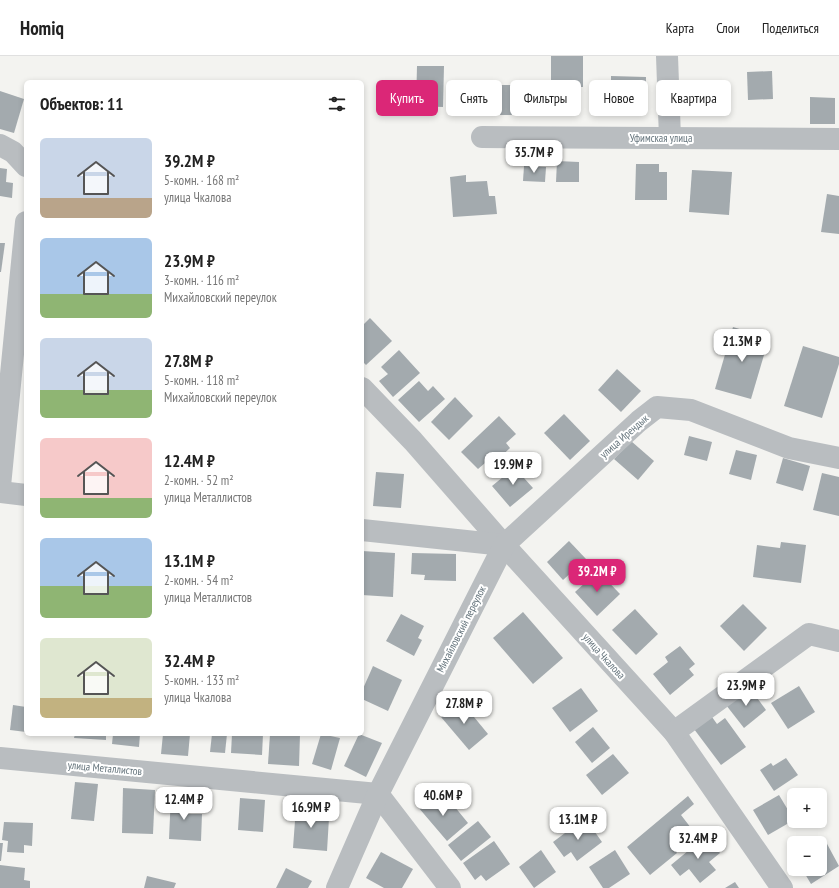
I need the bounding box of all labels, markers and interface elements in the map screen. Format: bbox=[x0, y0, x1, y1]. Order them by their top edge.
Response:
text: Homiq bbox=[20, 16, 64, 40]
text: Карта bbox=[666, 19, 694, 37]
text: Слои bbox=[716, 19, 740, 37]
text: Поделиться bbox=[762, 19, 819, 37]
chip: Купить bbox=[376, 80, 438, 116]
chip: Снять bbox=[446, 80, 502, 116]
chip: Фильтры bbox=[510, 80, 581, 116]
chip: Новое bbox=[589, 80, 648, 116]
chip: Квартира bbox=[656, 80, 731, 116]
text: Объектов: 11 bbox=[40, 93, 123, 115]
icon: filters bbox=[326, 93, 348, 115]
street label: Уфимская улица bbox=[630, 131, 692, 145]
pin: 35.7M ₽ bbox=[497, 140, 571, 174]
text: 35.7M ₽ bbox=[515, 144, 553, 161]
text: 39.2M ₽ bbox=[164, 150, 215, 172]
icon: home bbox=[72, 154, 120, 202]
text: 5-комн. · 168 m² bbox=[164, 172, 239, 189]
text: улица Чкалова bbox=[164, 189, 231, 206]
text: 23.9M ₽ bbox=[164, 250, 215, 272]
icon: home bbox=[72, 254, 120, 302]
text: 3-комн. · 116 m² bbox=[164, 272, 239, 289]
text: Михайловский переулок bbox=[164, 289, 277, 306]
pin: 21.3M ₽ bbox=[705, 329, 779, 363]
text: 21.3M ₽ bbox=[723, 333, 761, 350]
text: 27.8M ₽ bbox=[164, 350, 213, 372]
icon: home bbox=[72, 354, 120, 402]
text: 5-комн. · 118 m² bbox=[164, 372, 239, 389]
text: Михайловский переулок bbox=[164, 389, 277, 406]
street label: улица Ирендык bbox=[597, 411, 652, 461]
text: 12.4M ₽ bbox=[164, 450, 215, 472]
pin: 19.9M ₽ bbox=[476, 452, 550, 486]
icon: home bbox=[72, 454, 120, 502]
text: 19.9M ₽ bbox=[494, 456, 532, 473]
text: 2-комн. · 52 m² bbox=[164, 472, 234, 489]
text: улица Металлистов bbox=[164, 489, 252, 506]
text: 13.1M ₽ bbox=[164, 550, 215, 572]
icon: home bbox=[72, 554, 120, 602]
pin: 39.2M ₽ bbox=[560, 559, 634, 593]
text: 39.2M ₽ bbox=[578, 563, 616, 580]
text: 2-комн. · 54 m² bbox=[164, 572, 234, 589]
street label: Михайловский переулок bbox=[433, 583, 489, 675]
text: улица Металлистов bbox=[164, 589, 252, 606]
street label: улица Чкалова bbox=[580, 630, 628, 682]
text: 32.4M ₽ bbox=[164, 650, 215, 672]
icon: home bbox=[72, 654, 120, 702]
text: 5-комн. · 133 m² bbox=[164, 672, 239, 689]
pin: 23.9M ₽ bbox=[709, 673, 783, 707]
text: 23.9M ₽ bbox=[727, 677, 765, 694]
text: улица Чкалова bbox=[164, 689, 231, 706]
pin: 27.8M ₽ bbox=[427, 691, 501, 725]
text: 27.8M ₽ bbox=[445, 695, 483, 712]
street label: улица Металлистов bbox=[67, 758, 143, 778]
pin: 40.6M ₽ bbox=[406, 783, 480, 817]
pin: 12.4M ₽ bbox=[147, 787, 221, 821]
text: 40.6M ₽ bbox=[424, 787, 462, 804]
map controls bbox=[787, 788, 827, 876]
button: + bbox=[787, 788, 827, 828]
text: 12.4M ₽ bbox=[165, 791, 203, 808]
pin: 16.9M ₽ bbox=[274, 795, 348, 829]
text: 16.9M ₽ bbox=[292, 799, 330, 816]
pin: 13.1M ₽ bbox=[541, 807, 615, 841]
text: 13.1M ₽ bbox=[559, 811, 597, 828]
pin: 32.4M ₽ bbox=[661, 826, 735, 860]
text: 32.4M ₽ bbox=[679, 830, 717, 847]
button: − bbox=[787, 836, 827, 876]

